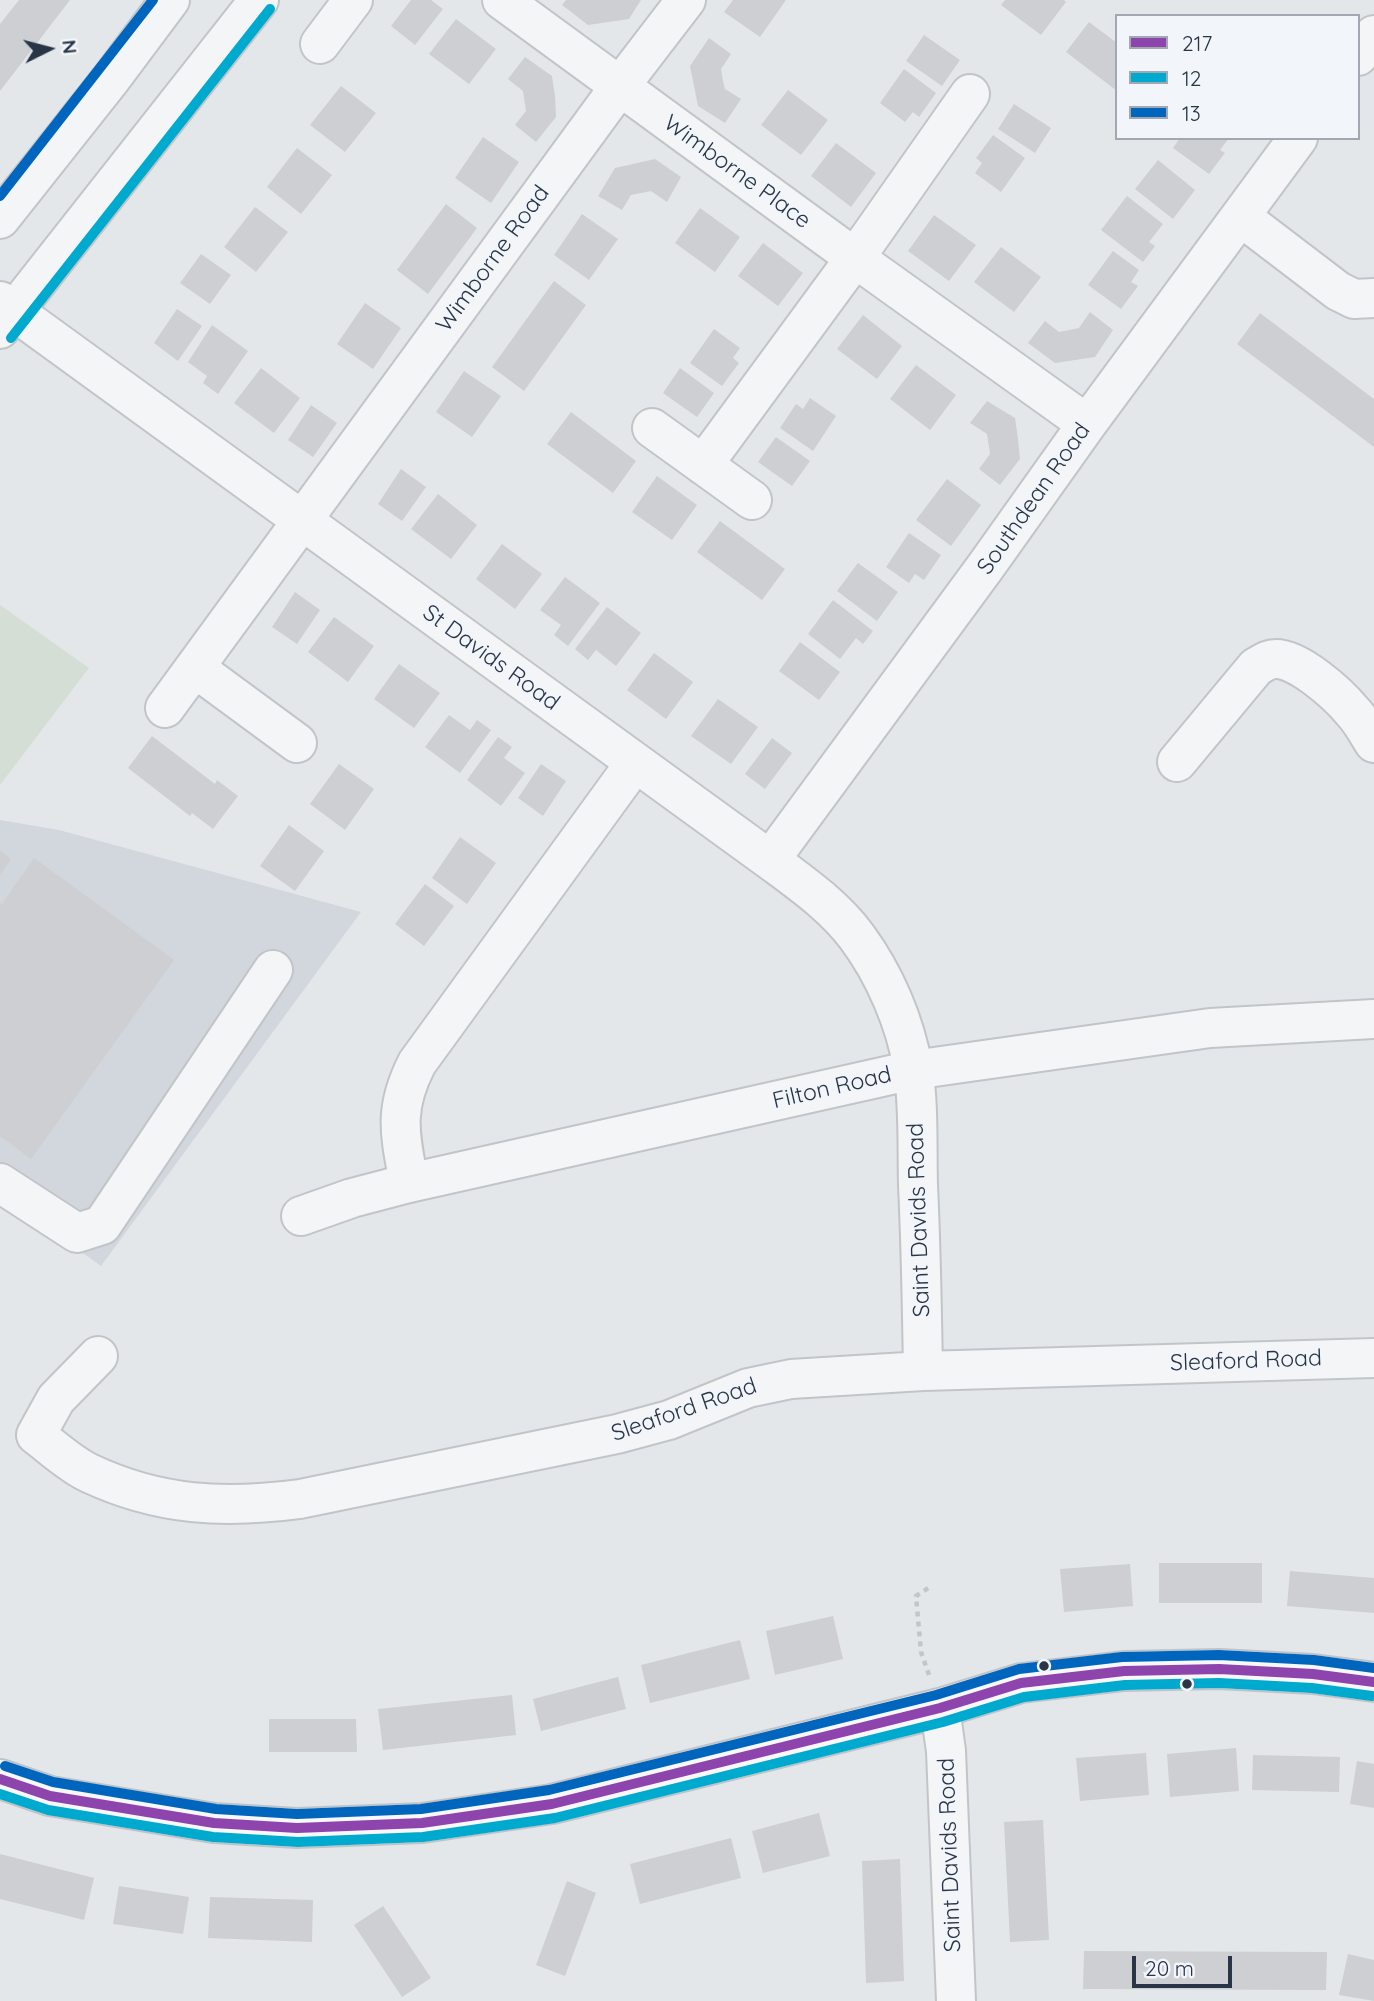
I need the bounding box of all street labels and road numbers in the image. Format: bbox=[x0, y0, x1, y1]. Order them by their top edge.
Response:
street label: Wimborne Place bbox=[658, 109, 816, 235]
street label: Wimborne Road bbox=[431, 180, 555, 338]
street label: Southdean Road bbox=[972, 418, 1096, 580]
street label: St Davids Road bbox=[417, 599, 565, 717]
street label: Filton Road bbox=[770, 1061, 894, 1115]
street label: Saint Davids Road bbox=[902, 1122, 936, 1318]
street label: Sleaford Road bbox=[1170, 1345, 1322, 1377]
street label: Sleaford Road bbox=[608, 1372, 760, 1448]
street label: Saint Davids Road bbox=[933, 1757, 967, 1953]

